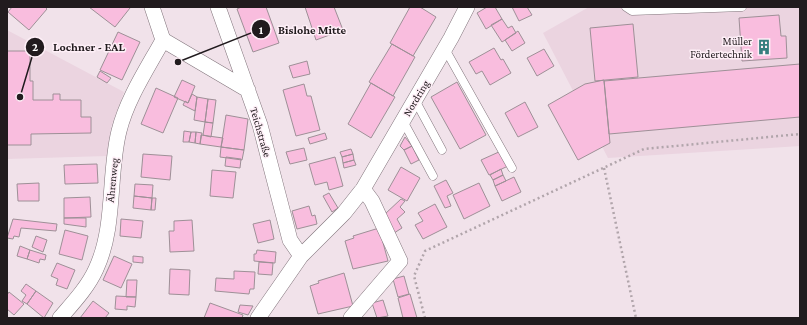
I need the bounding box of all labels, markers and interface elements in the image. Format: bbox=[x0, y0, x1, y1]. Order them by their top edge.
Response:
callout: Bislohe Mitte bbox=[251, 17, 354, 41]
text: 1 bbox=[259, 23, 264, 37]
text: Bislohe Mitte bbox=[278, 23, 346, 37]
callout: Lochner - EAL bbox=[25, 35, 133, 59]
place label: Müller Fördertechnik bbox=[690, 35, 753, 60]
building icon: Müller Fördertechnik bbox=[755, 38, 773, 56]
text: 2 bbox=[32, 40, 38, 54]
text: Lochner - EAL bbox=[53, 40, 125, 54]
street label: Nordring bbox=[401, 77, 433, 119]
street label: Teichstraße bbox=[248, 106, 274, 159]
street label: Ährenweg bbox=[104, 156, 121, 203]

